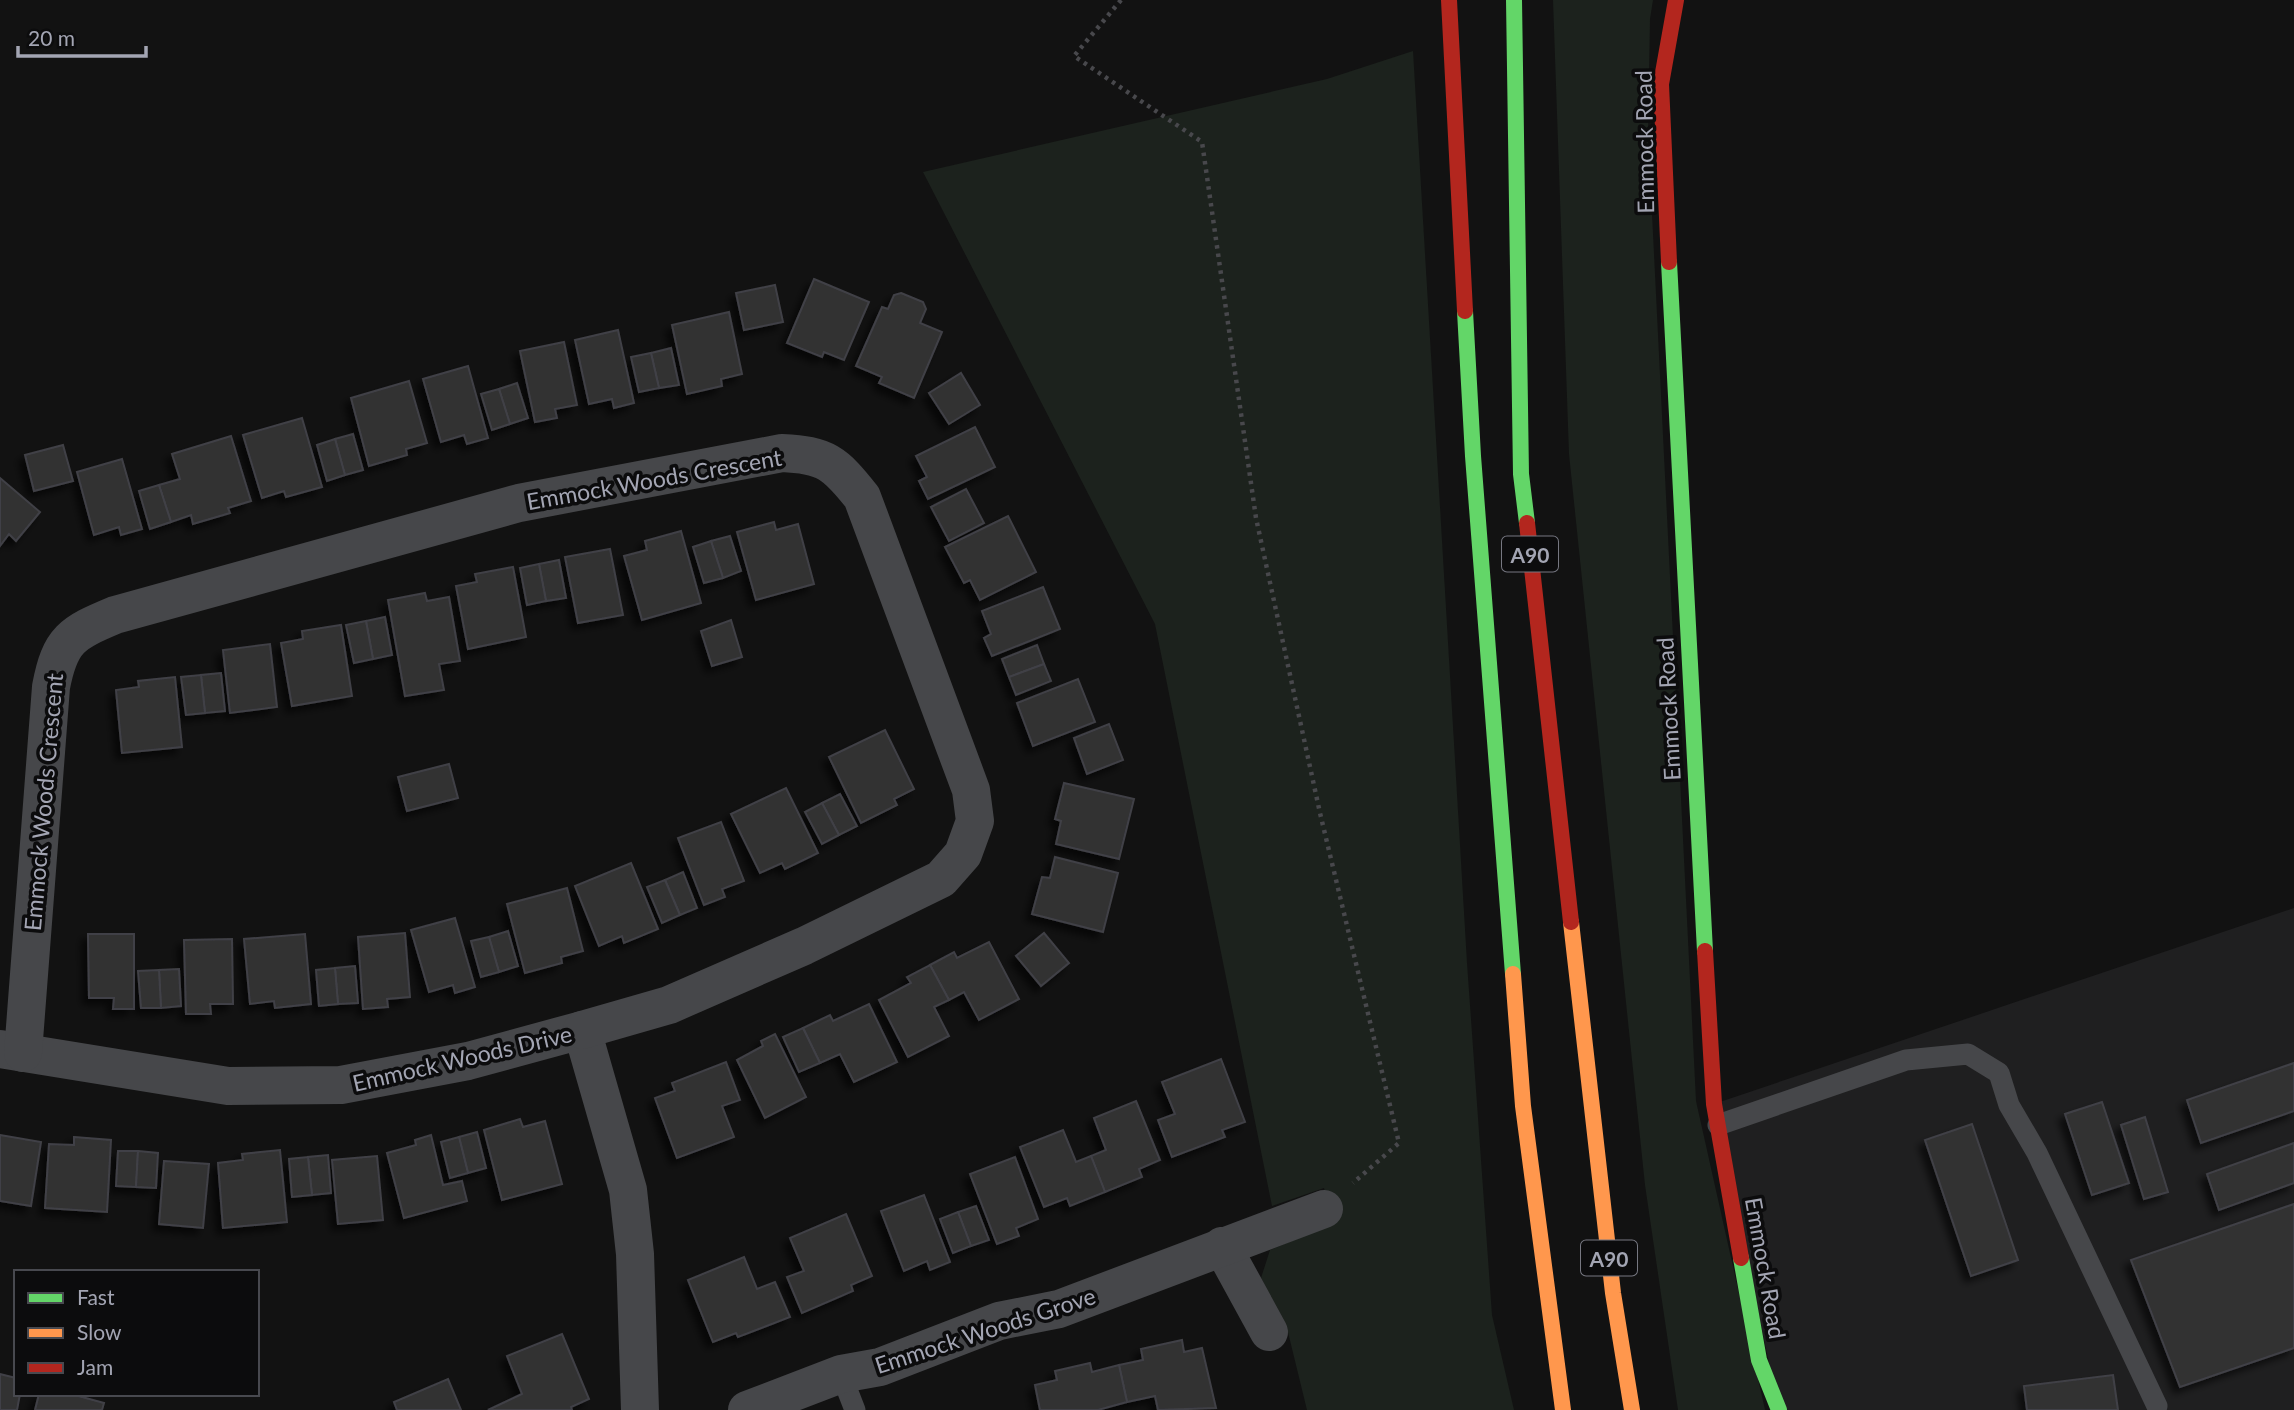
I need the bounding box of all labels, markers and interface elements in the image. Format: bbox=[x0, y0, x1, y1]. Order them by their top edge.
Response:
scale bar bbox=[18, 14, 145, 58]
text: 20 m bbox=[28, 25, 75, 50]
street label: Emmock Road bbox=[1629, 70, 1659, 214]
street label: Emmock Woods Crescent bbox=[524, 443, 784, 515]
road number: A90 bbox=[1502, 536, 1558, 572]
street label: Emmock Road bbox=[1650, 637, 1686, 781]
street label: Emmock Woods Crescent bbox=[18, 671, 68, 932]
street label: Emmock Woods Drive bbox=[350, 1019, 574, 1097]
street label: Emmock Road bbox=[1740, 1195, 1792, 1341]
road number: A90 bbox=[1581, 1240, 1637, 1276]
legend bbox=[14, 1270, 259, 1396]
street label: Emmock Woods Grove bbox=[871, 1281, 1099, 1379]
text: Fast bbox=[77, 1284, 115, 1309]
text: Slow bbox=[77, 1319, 122, 1344]
text: Jam bbox=[77, 1354, 113, 1379]

